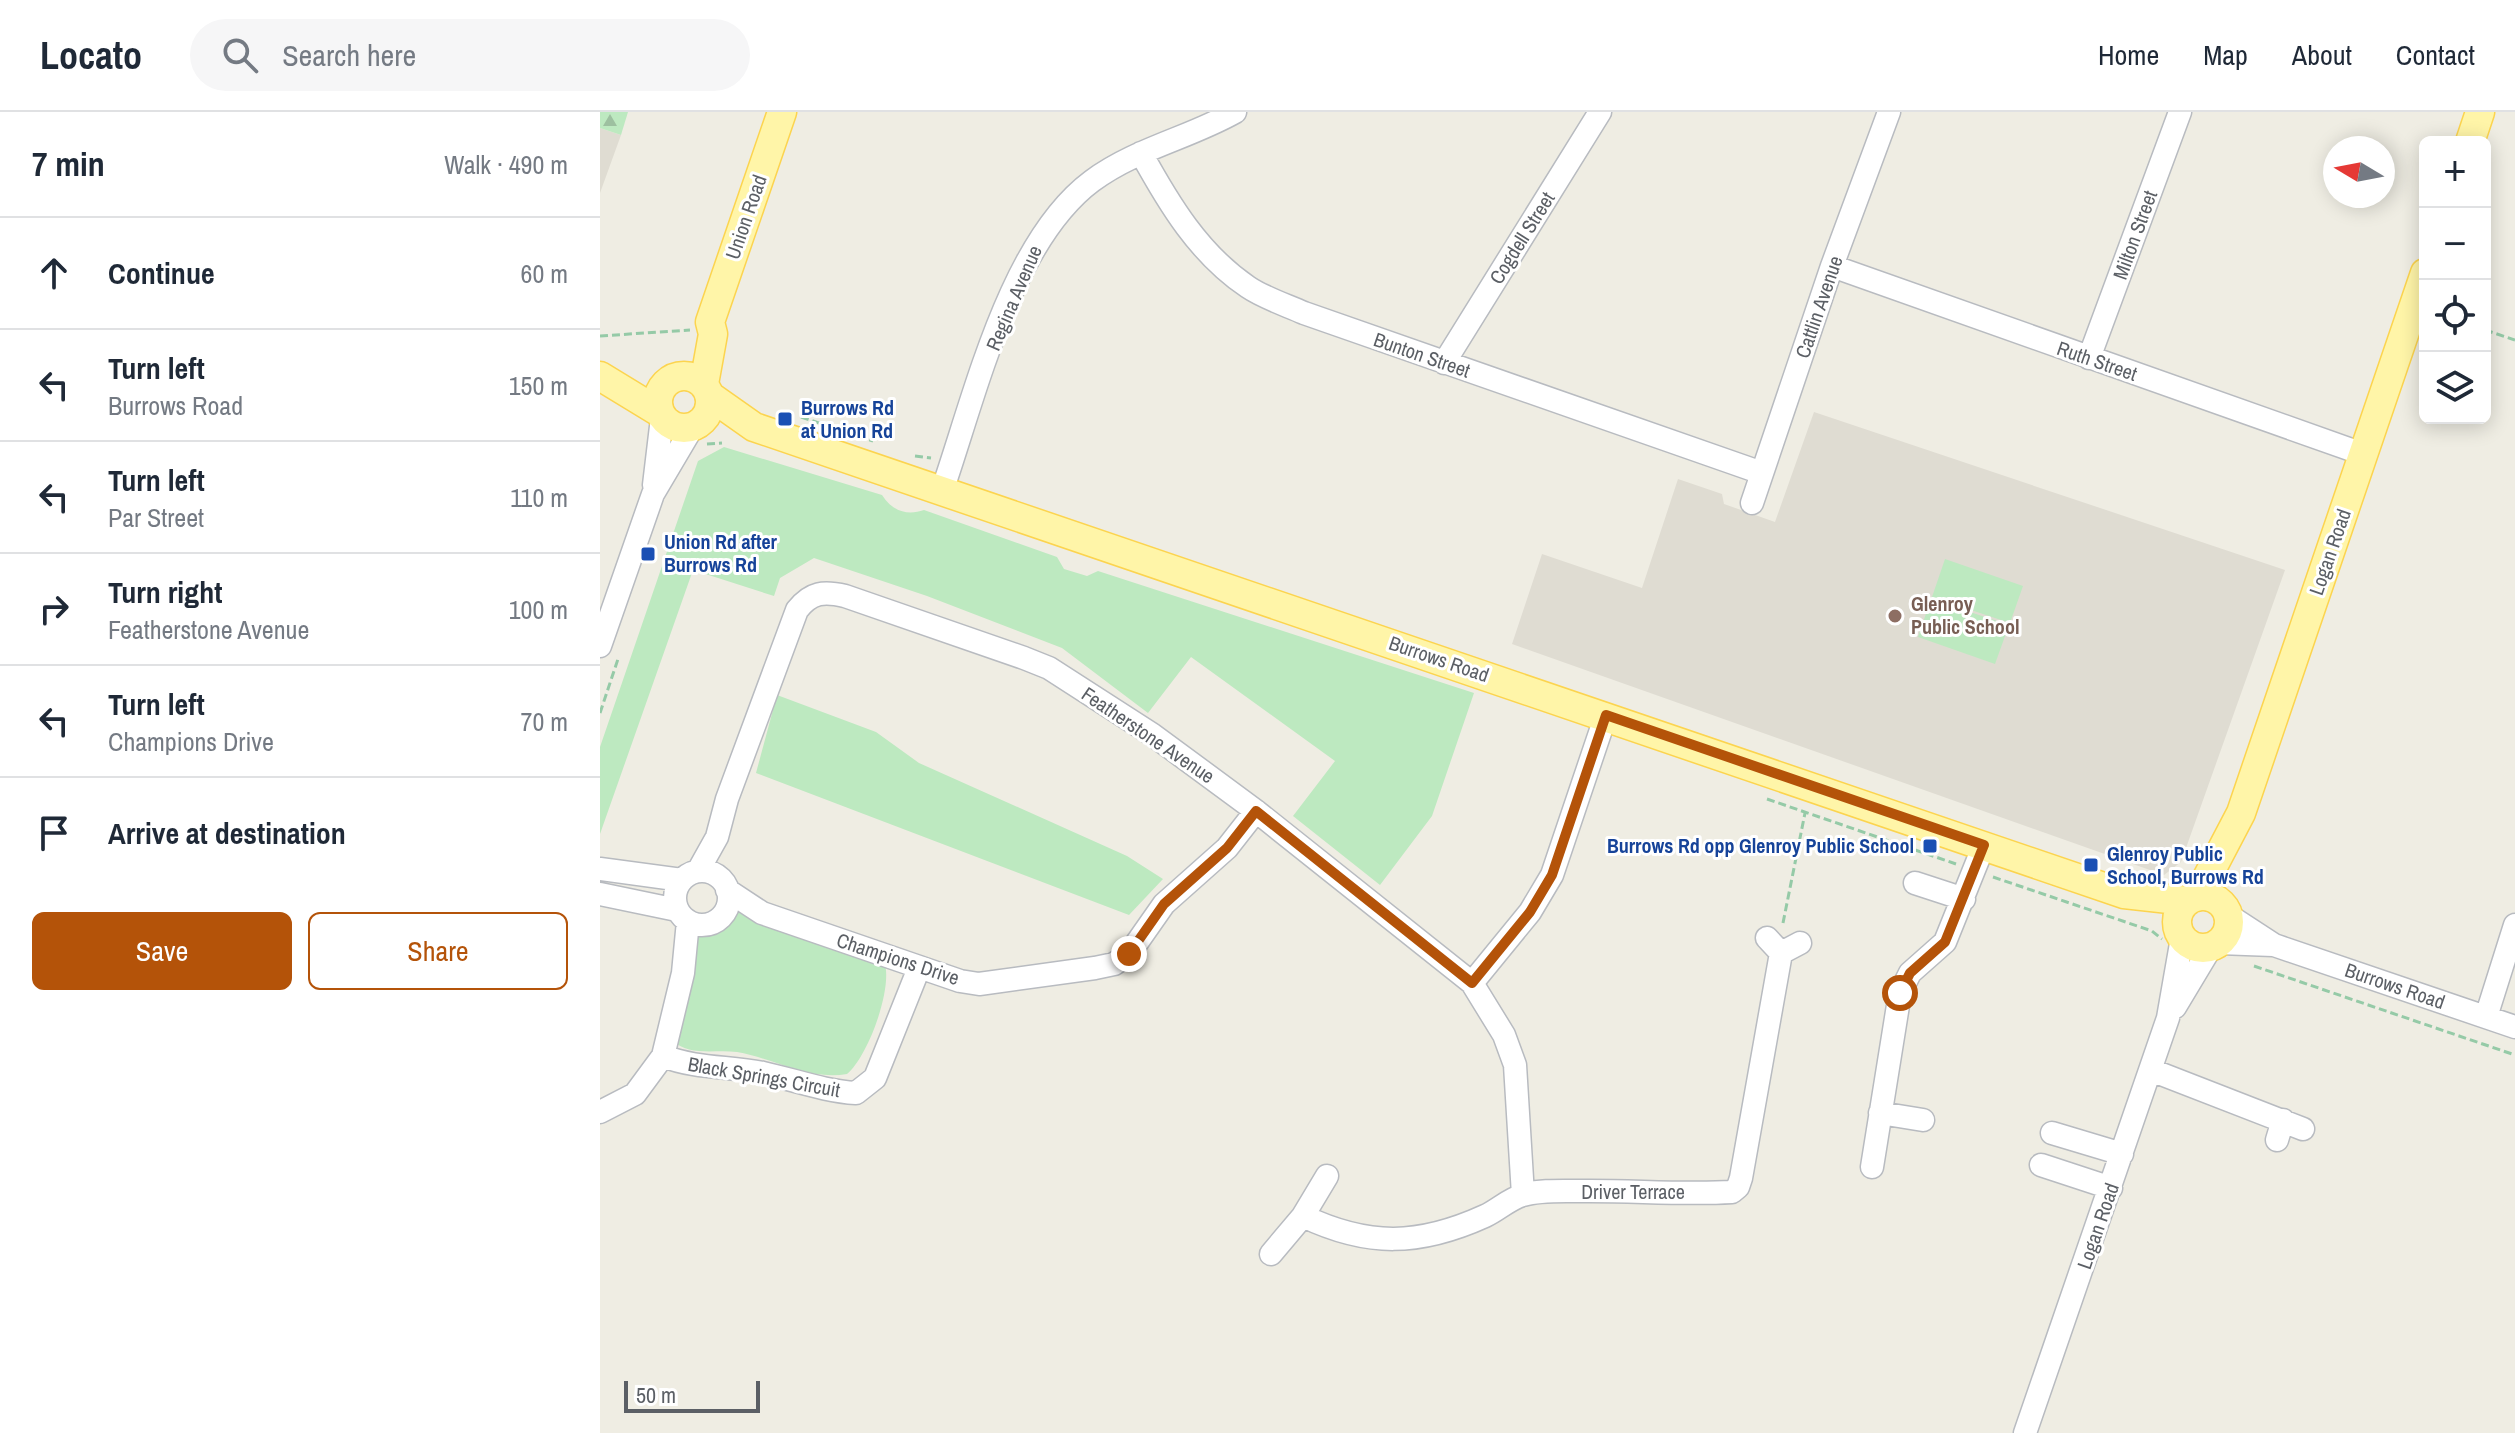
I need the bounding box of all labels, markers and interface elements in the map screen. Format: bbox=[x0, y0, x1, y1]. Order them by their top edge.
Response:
search box bbox=[190, 19, 750, 91]
text: Locato bbox=[40, 30, 142, 81]
icon: search bbox=[218, 33, 262, 77]
text: Search here bbox=[282, 35, 416, 75]
text: Home bbox=[2098, 36, 2159, 74]
text: Map bbox=[2203, 36, 2248, 74]
text: About bbox=[2292, 36, 2352, 74]
text: Contact bbox=[2396, 36, 2475, 74]
north arrow bbox=[2323, 136, 2395, 208]
map controls bbox=[2419, 136, 2491, 424]
button: + bbox=[2419, 136, 2491, 208]
text: 7 min bbox=[32, 141, 105, 187]
text: Walk · 490 m bbox=[444, 147, 568, 182]
street label: Union Road bbox=[719, 171, 773, 263]
street label: Cogdell Street bbox=[1483, 186, 1561, 289]
street label: Milton Street bbox=[2106, 186, 2163, 283]
button: − bbox=[2419, 208, 2491, 280]
street label: Regina Avenue bbox=[979, 241, 1048, 355]
icon: ahead bbox=[32, 251, 76, 295]
street label: Cattlin Avenue bbox=[1788, 252, 1849, 362]
text: Continue bbox=[108, 253, 215, 293]
text: 60 m bbox=[521, 256, 568, 291]
button: locate bbox=[2419, 280, 2491, 352]
street label: Bunton Street bbox=[1370, 325, 1474, 384]
street label: Ruth Street bbox=[2054, 334, 2141, 387]
text: Turn left bbox=[108, 348, 205, 388]
button: layers bbox=[2419, 352, 2491, 424]
icon: left bbox=[32, 363, 76, 407]
text: 150 m bbox=[509, 368, 568, 403]
text: Burrows Road bbox=[108, 388, 243, 423]
place label: Burrows Rd at Union Rd bbox=[801, 394, 894, 444]
marker: Burrows Rd at Union Rd bbox=[776, 410, 794, 428]
text: Turn left bbox=[108, 460, 205, 500]
icon: left bbox=[32, 475, 76, 519]
text: 110 m bbox=[510, 480, 568, 515]
text: Par Street bbox=[108, 500, 204, 535]
street label: Logan Road bbox=[2302, 505, 2357, 598]
place label: Union Rd after Burrows Rd bbox=[664, 528, 778, 578]
marker: Union Rd after Burrows Rd bbox=[639, 545, 657, 563]
text: Turn right bbox=[108, 572, 222, 612]
icon: right bbox=[32, 587, 76, 631]
place label: Glenroy Public School bbox=[1911, 590, 2019, 640]
text: 100 m bbox=[509, 592, 568, 627]
marker: Glenroy Public School bbox=[1886, 607, 1904, 625]
text: Featherstone Avenue bbox=[108, 612, 309, 647]
street label: Burrows Road bbox=[1386, 629, 1493, 688]
street label: Featherstone Avenue bbox=[1077, 680, 1220, 789]
text: Turn left bbox=[108, 684, 205, 724]
icon: left bbox=[32, 699, 76, 743]
text: 70 m bbox=[521, 704, 568, 739]
text: Champions Drive bbox=[108, 724, 274, 759]
icon: arrive bbox=[32, 811, 76, 855]
text: Arrive at destination bbox=[108, 813, 346, 853]
place label: Burrows Rd opp Glenroy Public School bbox=[1607, 832, 1914, 859]
marker: Burrows Rd opp Glenroy Public School bbox=[1921, 837, 1939, 855]
place label: Glenroy Public School, Burrows Rd bbox=[2107, 840, 2264, 890]
marker: Glenroy Public School, Burrows Rd bbox=[2082, 856, 2100, 874]
button: Save bbox=[32, 912, 292, 990]
button: Share bbox=[308, 912, 568, 990]
street label: Champions Drive bbox=[833, 926, 963, 991]
route end bbox=[1111, 936, 1147, 972]
street label: Burrows Road bbox=[2342, 956, 2449, 1015]
route start bbox=[1882, 975, 1918, 1011]
street label: Black Springs Circuit bbox=[686, 1050, 843, 1103]
street label: Driver Terrace bbox=[1581, 1178, 1685, 1205]
street label: Logan Road bbox=[2070, 1179, 2125, 1272]
scale bar bbox=[624, 1377, 760, 1413]
text: 50 m bbox=[636, 1380, 676, 1410]

